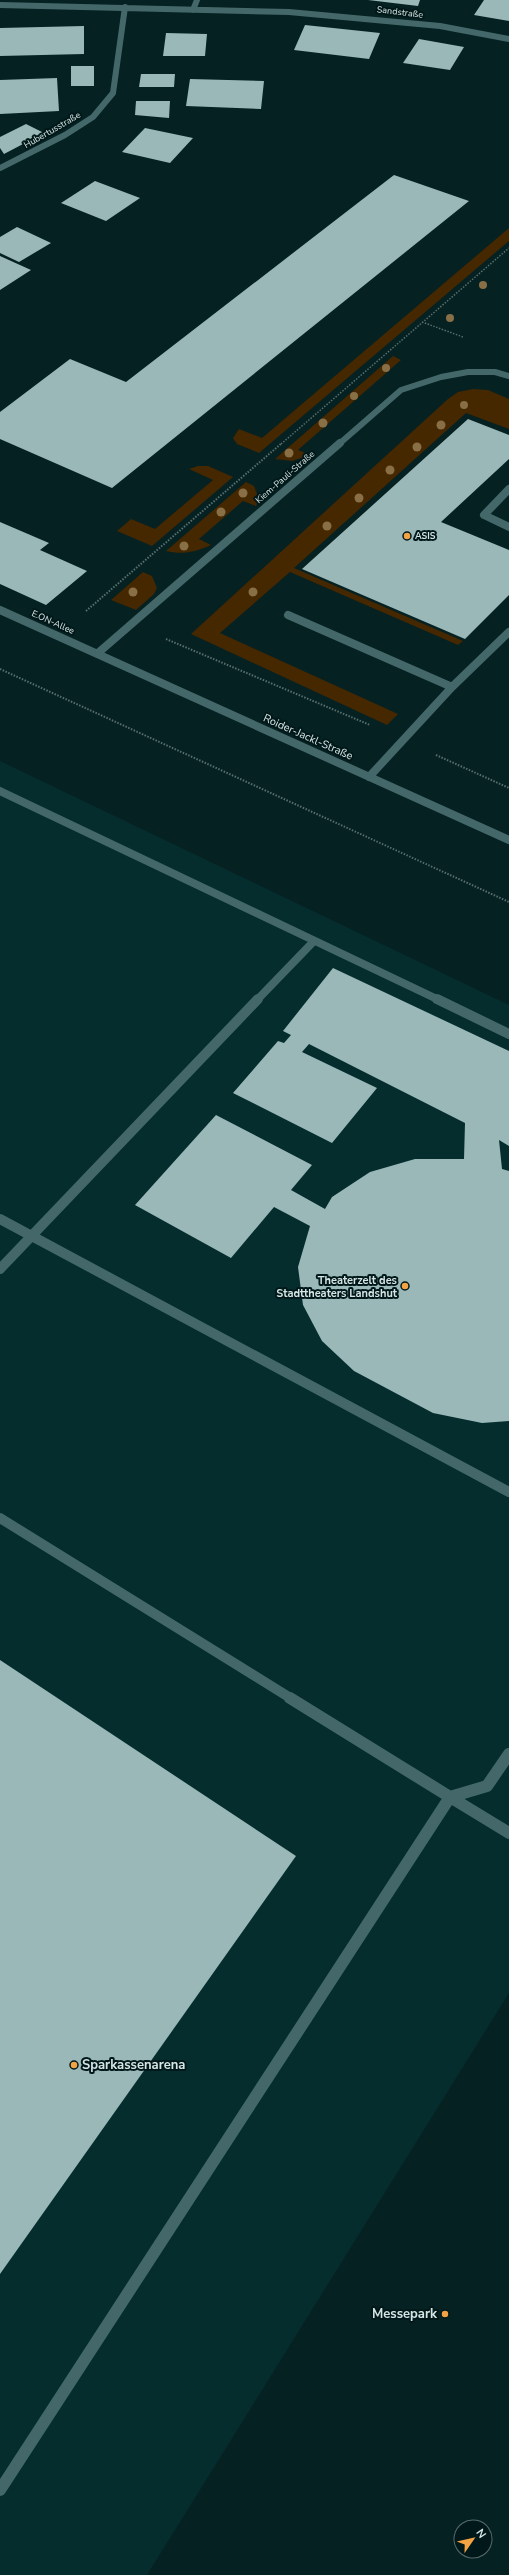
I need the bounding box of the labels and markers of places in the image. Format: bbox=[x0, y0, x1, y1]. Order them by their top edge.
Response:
place label: ASIS bbox=[415, 530, 436, 542]
marker: ASIS bbox=[402, 531, 412, 541]
place label: Theaterzelt des Stadttheaters Landshut bbox=[276, 1273, 398, 1301]
marker: Theaterzelt des Stadttheaters Landshut bbox=[400, 1281, 410, 1291]
place label: Sparkassenarena bbox=[82, 2056, 185, 2074]
marker: Sparkassenarena bbox=[69, 2060, 79, 2070]
place label: Messepark bbox=[372, 2305, 438, 2323]
marker: Messepark bbox=[440, 2309, 450, 2319]

